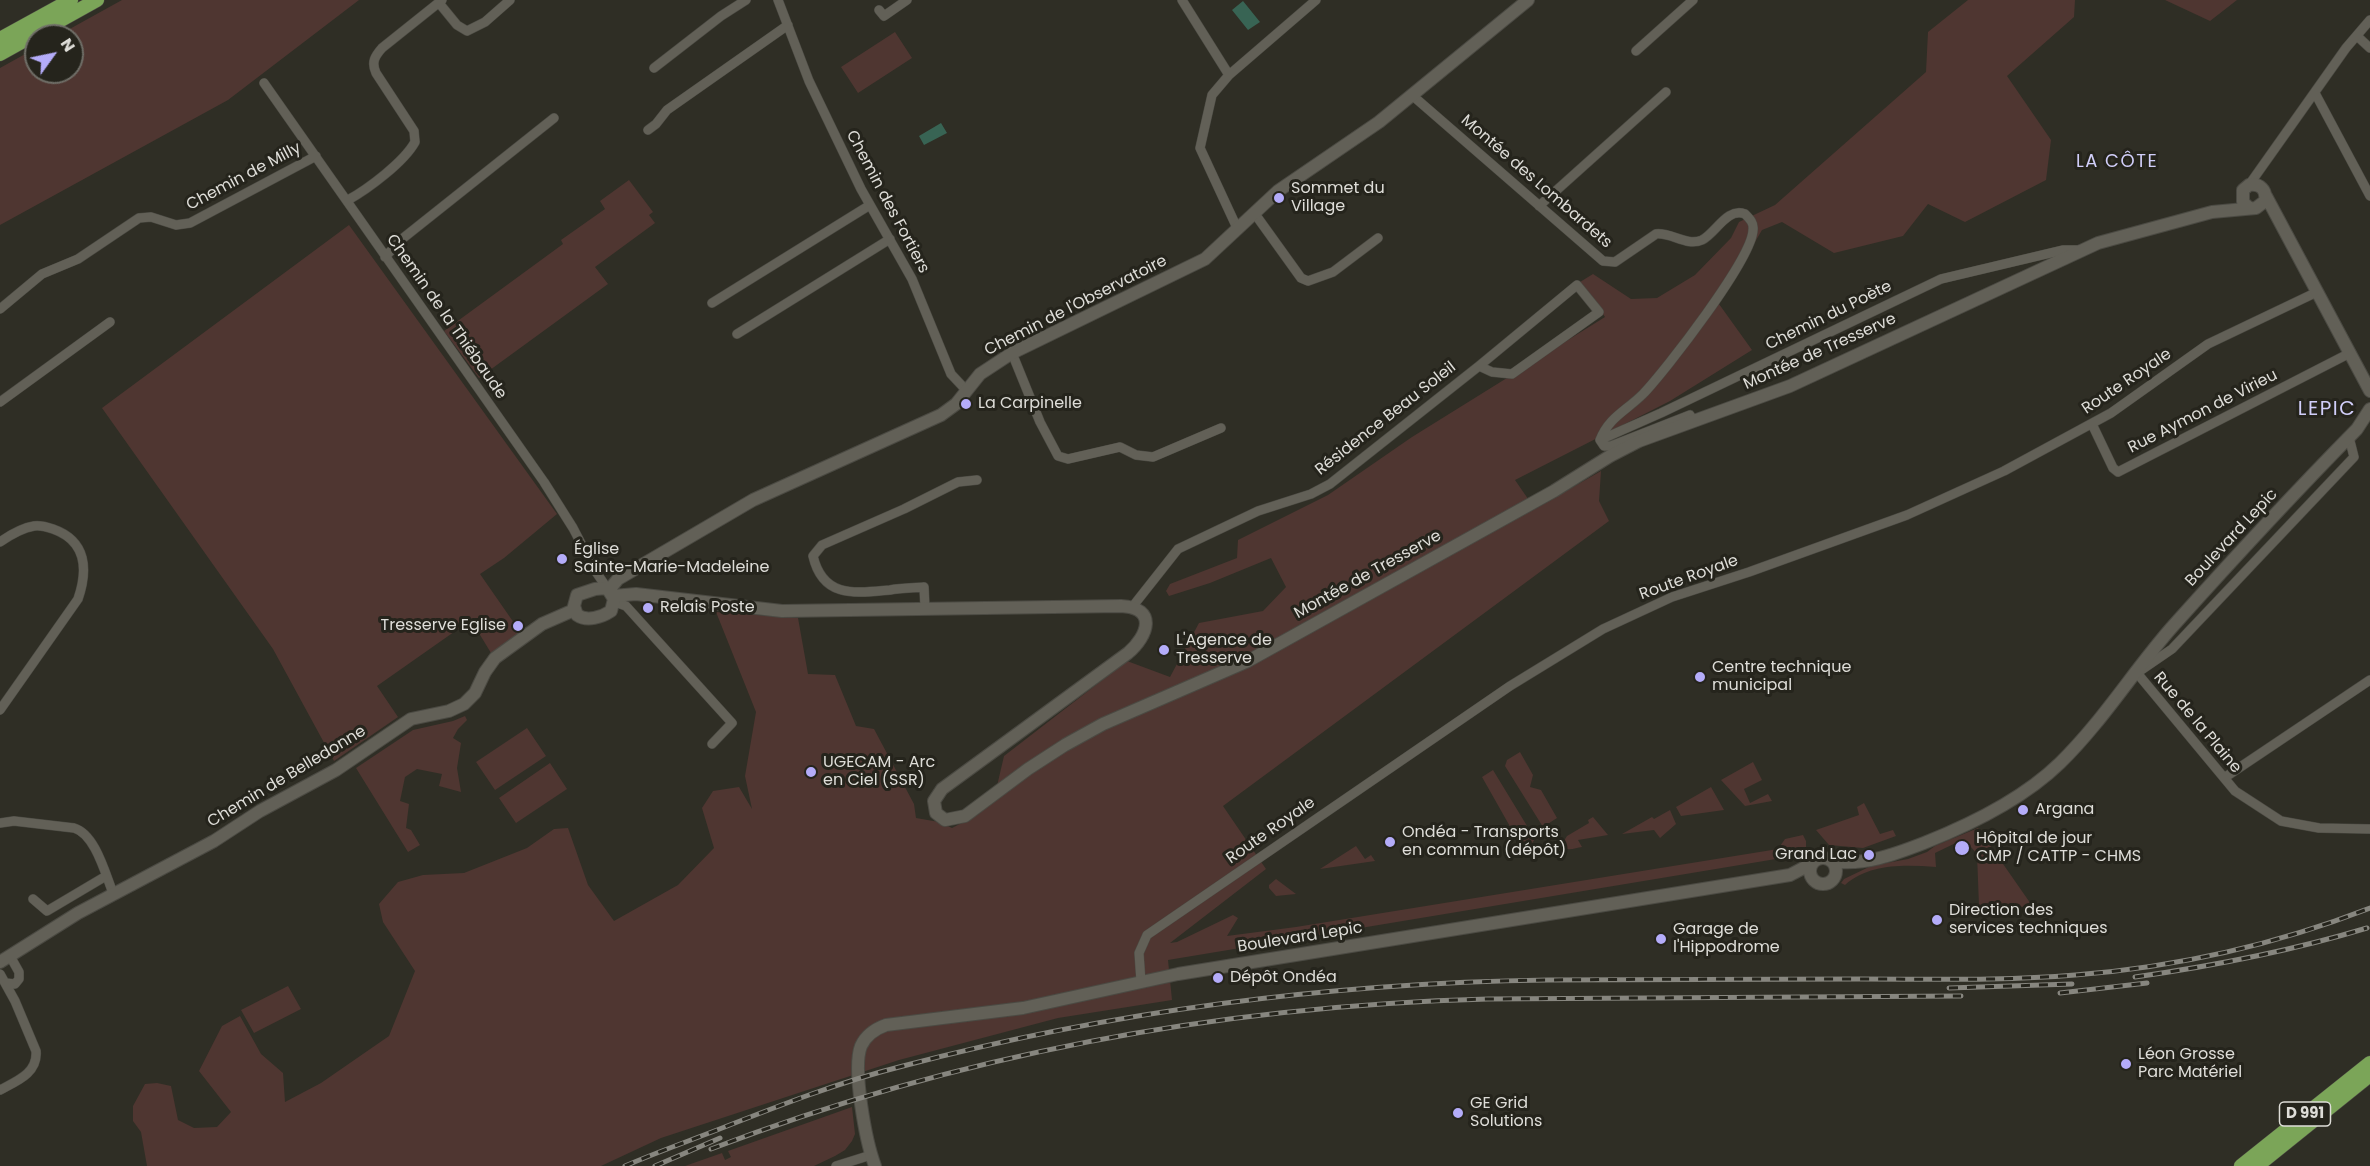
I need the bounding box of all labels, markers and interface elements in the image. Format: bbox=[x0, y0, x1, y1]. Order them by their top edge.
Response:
north arrow bbox=[24, 24, 84, 84]
text: N bbox=[55, 34, 81, 56]
street label: Montée des Lombardets bbox=[1457, 111, 1615, 253]
street label: Chemin des Fortiers bbox=[841, 127, 933, 277]
street label: Chemin de Milly bbox=[183, 139, 305, 215]
district label: LA CÔTE bbox=[2076, 151, 2158, 173]
place label: Sommet du Village bbox=[1291, 179, 1385, 217]
marker: Sommet du Village bbox=[1272, 191, 1286, 205]
street label: Chemin de la Thiébaude bbox=[382, 231, 510, 403]
street label: Chemin de l'Observatoire bbox=[982, 252, 1170, 360]
street label: Chemin du Poète bbox=[1763, 277, 1895, 355]
street label: Montée de Tresserve bbox=[1741, 310, 1899, 394]
street label: Route Royale bbox=[2079, 345, 2175, 419]
street label: Résidence Beau Soleil bbox=[1312, 358, 1460, 480]
street label: Rue Aymon de Virieu bbox=[2125, 366, 2281, 458]
place label: La Carpinelle bbox=[978, 394, 1082, 414]
marker: La Carpinelle bbox=[959, 397, 973, 411]
district label: LEPIC bbox=[2298, 398, 2356, 422]
street label: Boulevard Lepic bbox=[2182, 485, 2282, 591]
street label: Montée de Tresserve bbox=[1291, 527, 1445, 623]
place label: Église Sainte-Marie-Madeleine bbox=[574, 540, 769, 578]
street label: Route Royale bbox=[1637, 551, 1741, 605]
marker: Église Sainte-Marie-Madeleine bbox=[555, 552, 569, 566]
place label: Relais Poste bbox=[660, 598, 755, 618]
marker: Relais Poste bbox=[641, 601, 655, 615]
place label: Tresserve Eglise bbox=[381, 616, 506, 636]
marker: Tresserve Eglise bbox=[511, 619, 525, 633]
place label: L'Agence de Tresserve bbox=[1176, 631, 1272, 669]
marker: L'Agence de Tresserve bbox=[1157, 643, 1171, 657]
place label: Centre technique municipal bbox=[1712, 658, 1851, 696]
street label: Rue de la Plaine bbox=[2149, 668, 2245, 778]
marker: Centre technique municipal bbox=[1693, 670, 1707, 684]
street label: Chemin de Belledonne bbox=[204, 722, 370, 832]
place label: UGECAM - Arc en Ciel (SSR) bbox=[823, 753, 935, 791]
marker: UGECAM - Arc en Ciel (SSR) bbox=[804, 765, 818, 779]
street label: Route Royale bbox=[1223, 793, 1319, 869]
place label: Argana bbox=[2035, 800, 2094, 820]
marker: Argana bbox=[2016, 803, 2030, 817]
place label: Ondéa - Transports en commun (dépôt) bbox=[1402, 823, 1566, 861]
place label: Hôpital de jour CMP / CATTP - CHMS bbox=[1976, 829, 2141, 867]
marker: Ondéa - Transports en commun (dépôt) bbox=[1383, 835, 1397, 849]
marker: Hôpital de jour CMP / CATTP - CHMS bbox=[1953, 839, 1971, 857]
place label: Grand Lac bbox=[1775, 845, 1857, 865]
marker: Grand Lac bbox=[1862, 848, 1876, 862]
place label: Direction des services techniques bbox=[1949, 901, 2108, 939]
marker: Direction des services techniques bbox=[1930, 913, 1944, 927]
street label: Boulevard Lepic bbox=[1236, 919, 1364, 957]
place label: Garage de l'Hippodrome bbox=[1673, 920, 1780, 958]
marker: Garage de l'Hippodrome bbox=[1654, 932, 1668, 946]
place label: Dépôt Ondéa bbox=[1230, 968, 1337, 988]
marker: Dépôt Ondéa bbox=[1211, 971, 1225, 985]
place label: Léon Grosse Parc Matériel bbox=[2138, 1045, 2242, 1083]
marker: Léon Grosse Parc Matériel bbox=[2119, 1057, 2133, 1071]
place label: GE Grid Solutions bbox=[1470, 1094, 1542, 1132]
road number: D 991 bbox=[2280, 1102, 2330, 1126]
marker: GE Grid Solutions bbox=[1451, 1106, 1465, 1120]

